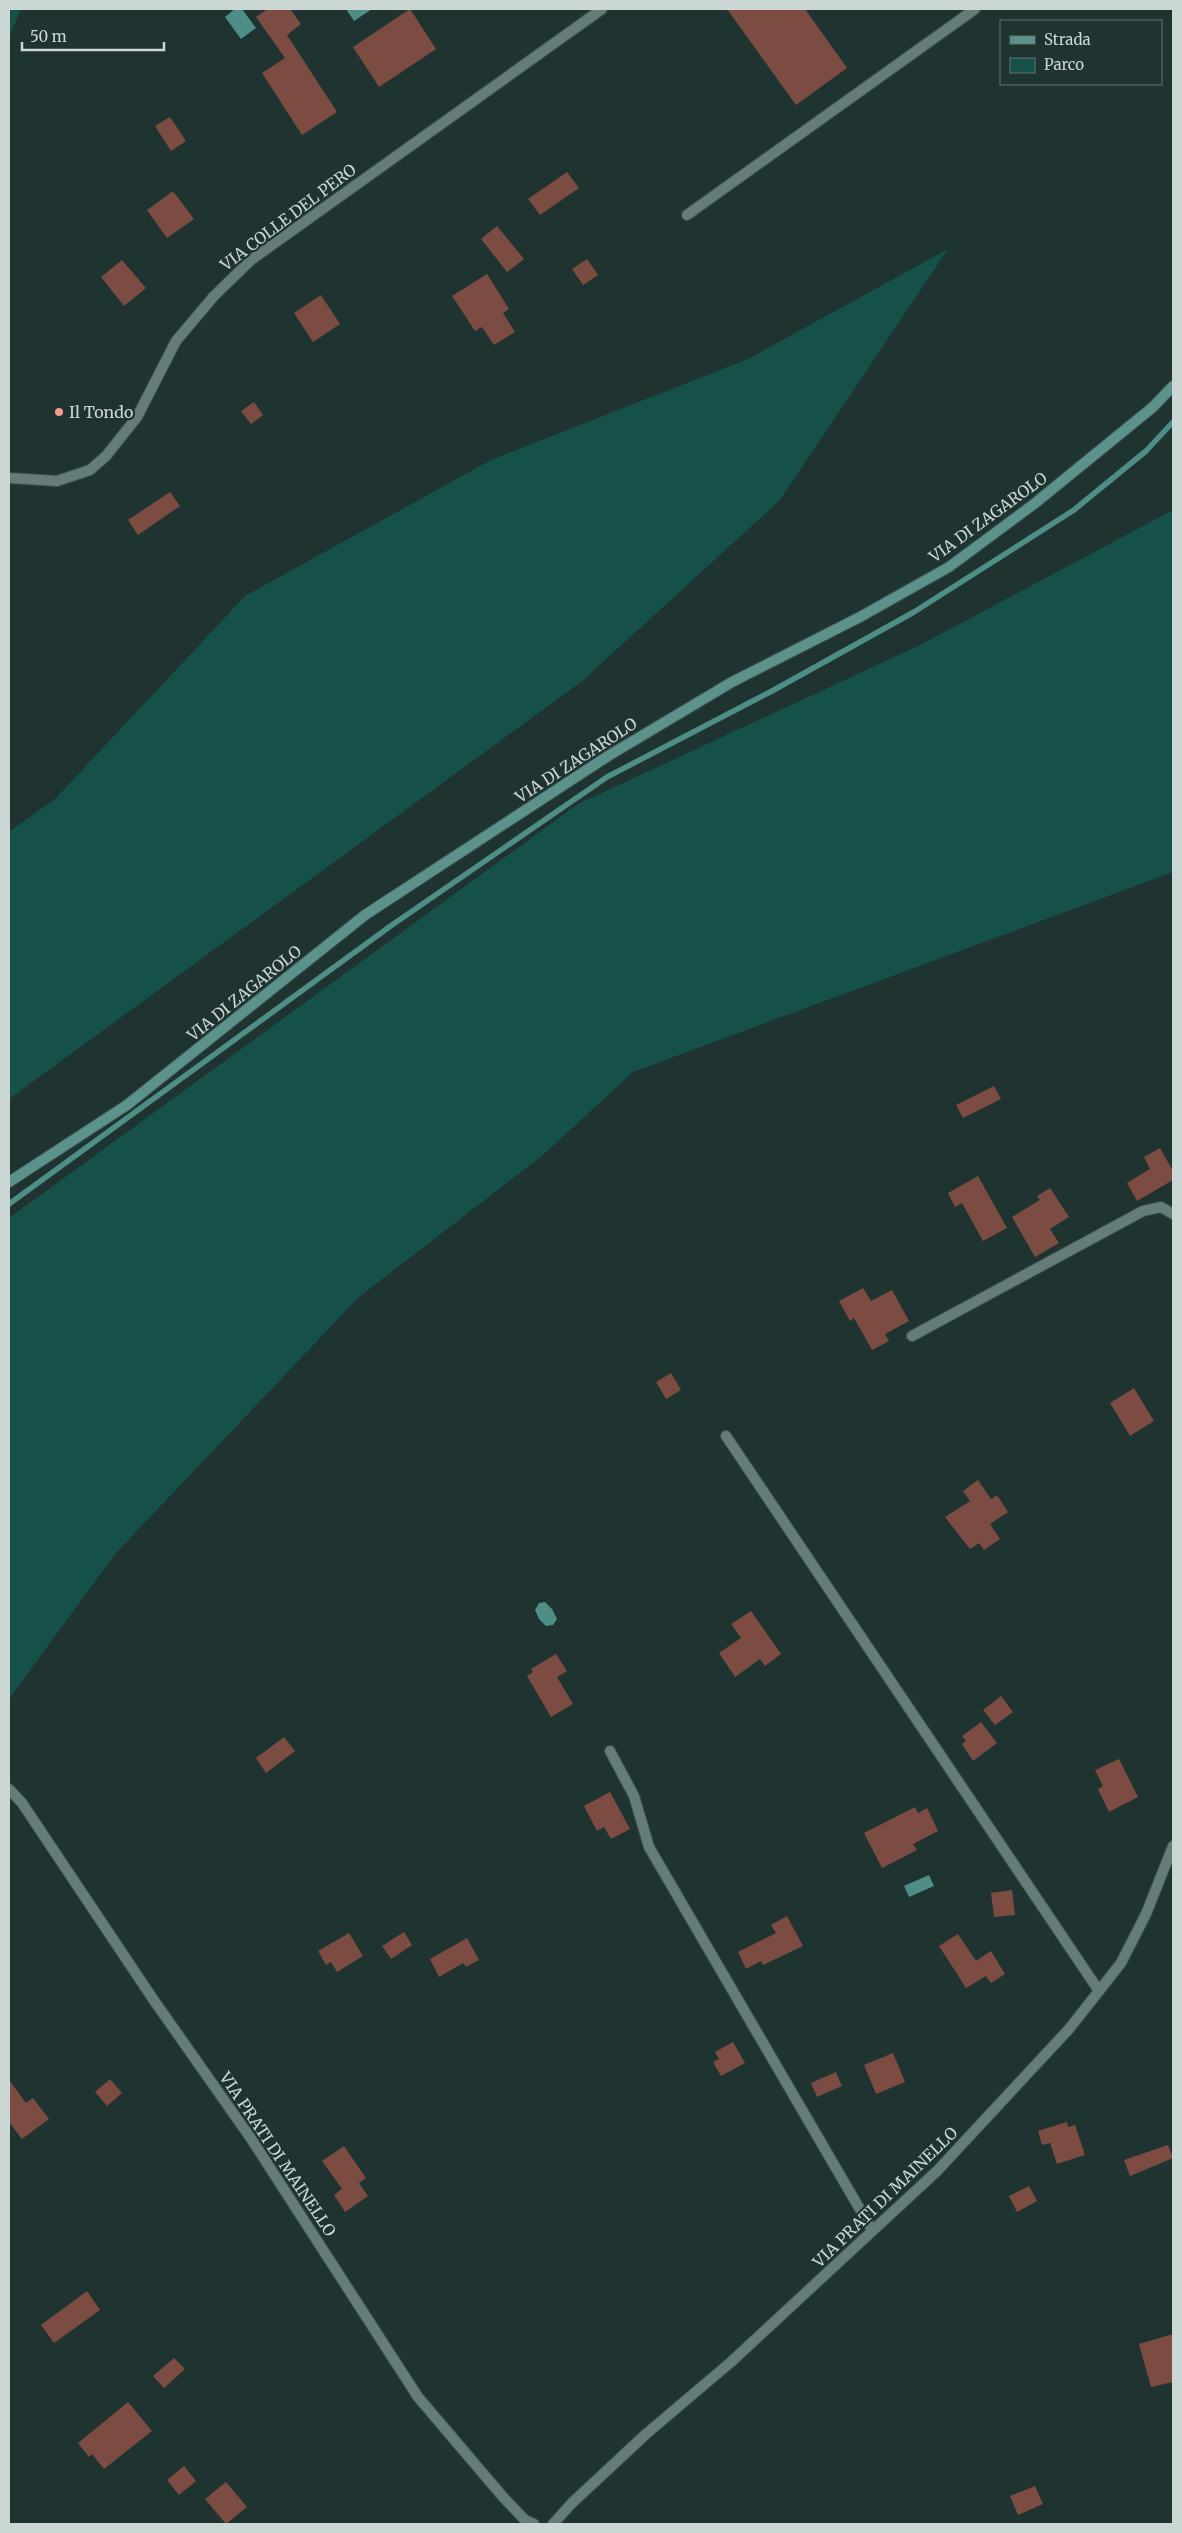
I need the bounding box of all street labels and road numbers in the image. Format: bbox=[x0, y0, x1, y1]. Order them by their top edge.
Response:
street label: VIA COLLE DEL PERO bbox=[215, 159, 360, 275]
street label: VIA DI ZAGAROLO bbox=[924, 467, 1051, 567]
street label: VIA DI ZAGAROLO bbox=[511, 713, 641, 807]
street label: VIA DI ZAGAROLO bbox=[182, 941, 306, 1046]
street label: VIA PRATI DI MAINELLO bbox=[215, 2067, 341, 2240]
street label: VIA PRATI DI MAINELLO bbox=[808, 2122, 962, 2272]

